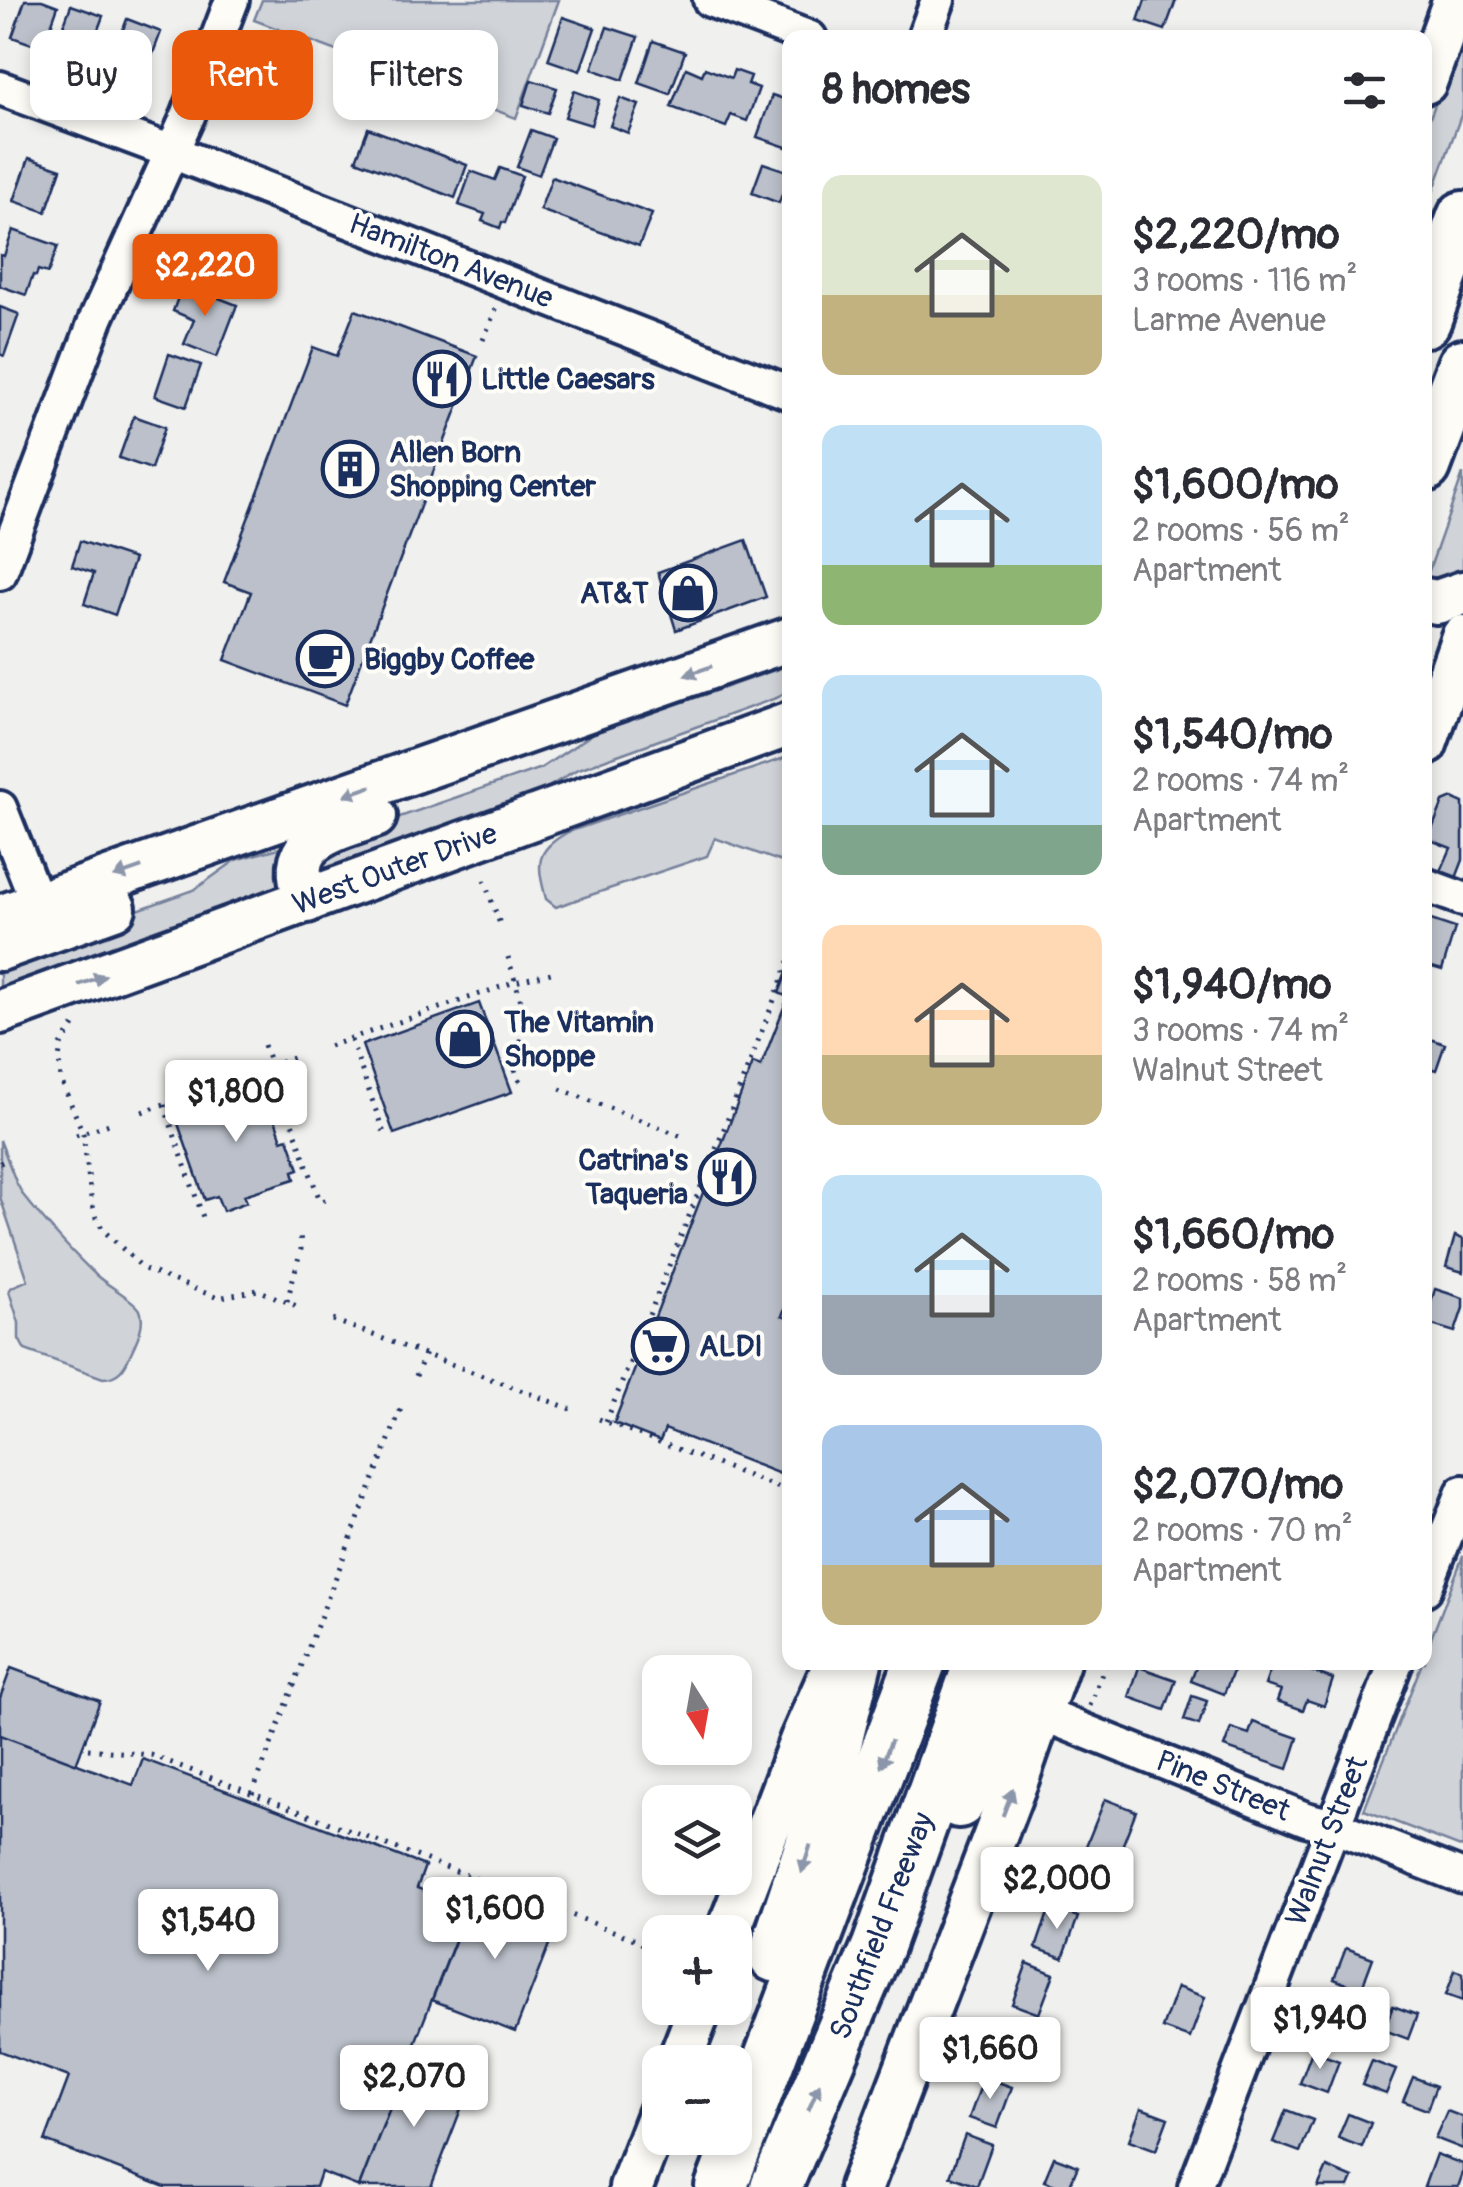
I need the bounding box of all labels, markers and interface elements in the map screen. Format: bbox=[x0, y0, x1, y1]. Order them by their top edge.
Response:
chip: Buy bbox=[30, 30, 152, 120]
chip: Rent bbox=[172, 30, 313, 120]
chip: Filters bbox=[333, 30, 498, 120]
icon: filters bbox=[1337, 63, 1392, 118]
text: 8 homes bbox=[822, 64, 970, 116]
street label: Hamilton Avenue bbox=[344, 205, 558, 317]
text: $2,220/mo bbox=[1132, 209, 1339, 261]
icon: home bbox=[902, 215, 1022, 335]
pin: $2,220 bbox=[124, 234, 286, 319]
text: $2,220 bbox=[155, 246, 256, 286]
text: 3 rooms · 116 m² bbox=[1132, 261, 1357, 301]
text: Larme Avenue bbox=[1132, 301, 1326, 341]
restaurant icon: Little Caesars bbox=[412, 349, 472, 409]
place label: Little Caesars bbox=[481, 361, 655, 398]
place label: Allen Born Shopping Center bbox=[389, 434, 596, 505]
building icon: Allen Born Shopping Center bbox=[320, 439, 380, 499]
text: $1,600/mo bbox=[1132, 459, 1339, 511]
icon: home bbox=[902, 465, 1022, 585]
text: 2 rooms · 56 m² bbox=[1132, 511, 1350, 551]
text: Apartment bbox=[1132, 551, 1281, 591]
shop icon: AT&T bbox=[658, 563, 718, 623]
place label: AT&T bbox=[580, 575, 649, 612]
cafe icon: Biggby Coffee bbox=[295, 629, 355, 689]
place label: Biggby Coffee bbox=[364, 641, 536, 678]
one-way arrow bbox=[683, 664, 713, 679]
text: $1,540/mo bbox=[1132, 709, 1333, 761]
icon: home bbox=[902, 715, 1022, 835]
text: 2 rooms · 74 m² bbox=[1132, 761, 1349, 801]
one-way arrow bbox=[343, 784, 373, 799]
text: Apartment bbox=[1132, 801, 1281, 841]
street label: West Outer Drive bbox=[288, 815, 502, 923]
one-way arrow bbox=[112, 865, 142, 880]
text: $1,940/mo bbox=[1132, 959, 1331, 1011]
icon: home bbox=[902, 965, 1022, 1085]
one-way arrow bbox=[77, 972, 107, 987]
place label: The Vitamin Shoppe bbox=[503, 1004, 654, 1075]
shop icon: The Vitamin Shoppe bbox=[435, 1009, 495, 1069]
text: 3 rooms · 74 m² bbox=[1132, 1011, 1349, 1051]
text: Walnut Street bbox=[1132, 1051, 1323, 1091]
pin: $1,800 bbox=[155, 1060, 317, 1145]
text: $1,800 bbox=[187, 1072, 285, 1112]
place label: Catrina's Taqueria bbox=[578, 1142, 689, 1213]
restaurant icon: Catrina's Taqueria bbox=[697, 1147, 757, 1207]
text: $1,660/mo bbox=[1132, 1209, 1334, 1261]
icon: home bbox=[902, 1215, 1022, 1335]
text: 2 rooms · 58 m² bbox=[1132, 1261, 1347, 1301]
text: Apartment bbox=[1132, 1301, 1281, 1341]
supermarket icon: ALDI bbox=[630, 1316, 690, 1376]
place label: ALDI bbox=[699, 1328, 763, 1365]
text: $2,070/mo bbox=[1132, 1459, 1343, 1511]
icon: home bbox=[902, 1465, 1022, 1585]
text: 2 rooms · 70 m² bbox=[1132, 1511, 1353, 1551]
text: Apartment bbox=[1132, 1551, 1281, 1591]
north arrow bbox=[642, 1655, 752, 1765]
map controls bbox=[642, 1655, 752, 2155]
one-way arrow bbox=[877, 1739, 893, 1769]
street label: Pine Street bbox=[1151, 1742, 1296, 1830]
street label: Walnut Street bbox=[1278, 1750, 1377, 1931]
button: layers bbox=[642, 1785, 752, 1895]
one-way arrow bbox=[1001, 1786, 1017, 1816]
street label: Southfield Freeway bbox=[822, 1807, 942, 2045]
one-way arrow bbox=[798, 1844, 813, 1874]
pin: $2,000 bbox=[976, 1847, 1138, 1932]
text: $2,000 bbox=[1003, 1859, 1111, 1899]
pin: $1,600 bbox=[414, 1877, 576, 1962]
pin: $1,540 bbox=[127, 1889, 289, 1974]
text: $1,600 bbox=[445, 1889, 545, 1929]
text: $1,540 bbox=[160, 1901, 256, 1941]
button: + bbox=[642, 1915, 752, 2025]
pin: $1,940 bbox=[1239, 1987, 1401, 2072]
text: $1,940 bbox=[1273, 1999, 1367, 2039]
pin: $1,660 bbox=[909, 2017, 1071, 2102]
text: $1,660 bbox=[941, 2029, 1039, 2069]
pin: $2,070 bbox=[333, 2045, 495, 2130]
button: − bbox=[642, 2045, 752, 2155]
text: $2,070 bbox=[362, 2057, 466, 2097]
one-way arrow bbox=[806, 2082, 822, 2112]

